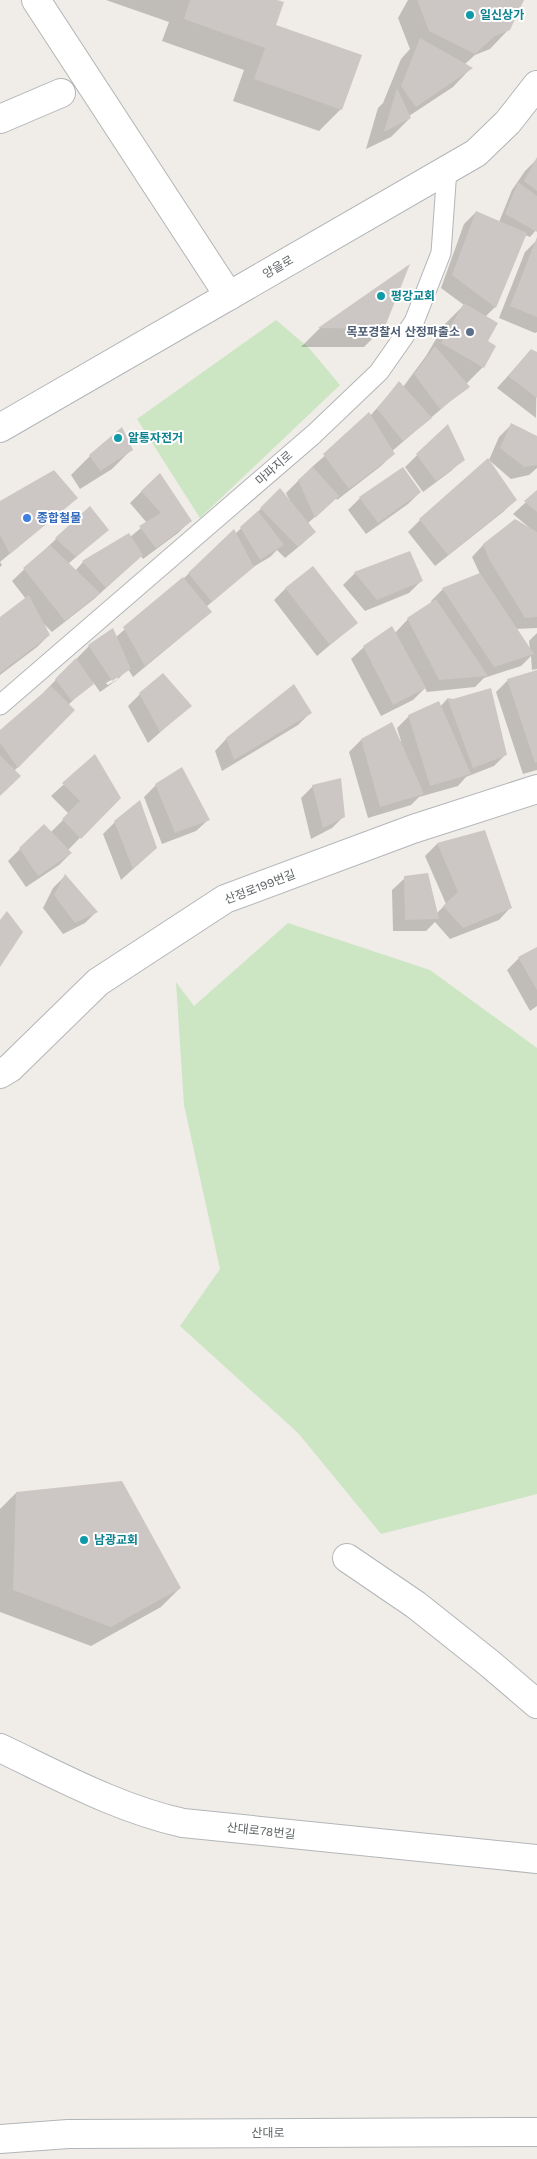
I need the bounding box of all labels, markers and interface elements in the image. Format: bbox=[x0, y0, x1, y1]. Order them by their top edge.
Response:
place label: 일신상가 bbox=[480, 8, 524, 22]
marker: 일신상가 bbox=[464, 9, 476, 21]
street label: 양을로 bbox=[260, 253, 296, 281]
place label: 평강교회 bbox=[391, 289, 435, 303]
marker: 평강교회 bbox=[375, 290, 387, 302]
place label: 목포경찰서 산정파출소 bbox=[346, 325, 460, 339]
marker: 목포경찰서 산정파출소 bbox=[464, 326, 476, 338]
place label: 알통자전거 bbox=[128, 431, 183, 445]
marker: 알통자전거 bbox=[112, 432, 124, 444]
street label: 마파지로 bbox=[253, 448, 295, 488]
place label: 종합철물 bbox=[37, 511, 81, 525]
marker: 종합철물 bbox=[21, 512, 33, 524]
street label: 산정로199번길 bbox=[223, 867, 297, 907]
place label: 남광교회 bbox=[94, 1533, 138, 1547]
marker: 남광교회 bbox=[78, 1534, 90, 1546]
street label: 산대로78번길 bbox=[226, 1820, 296, 1842]
street label: 산대로 bbox=[251, 2126, 285, 2140]

